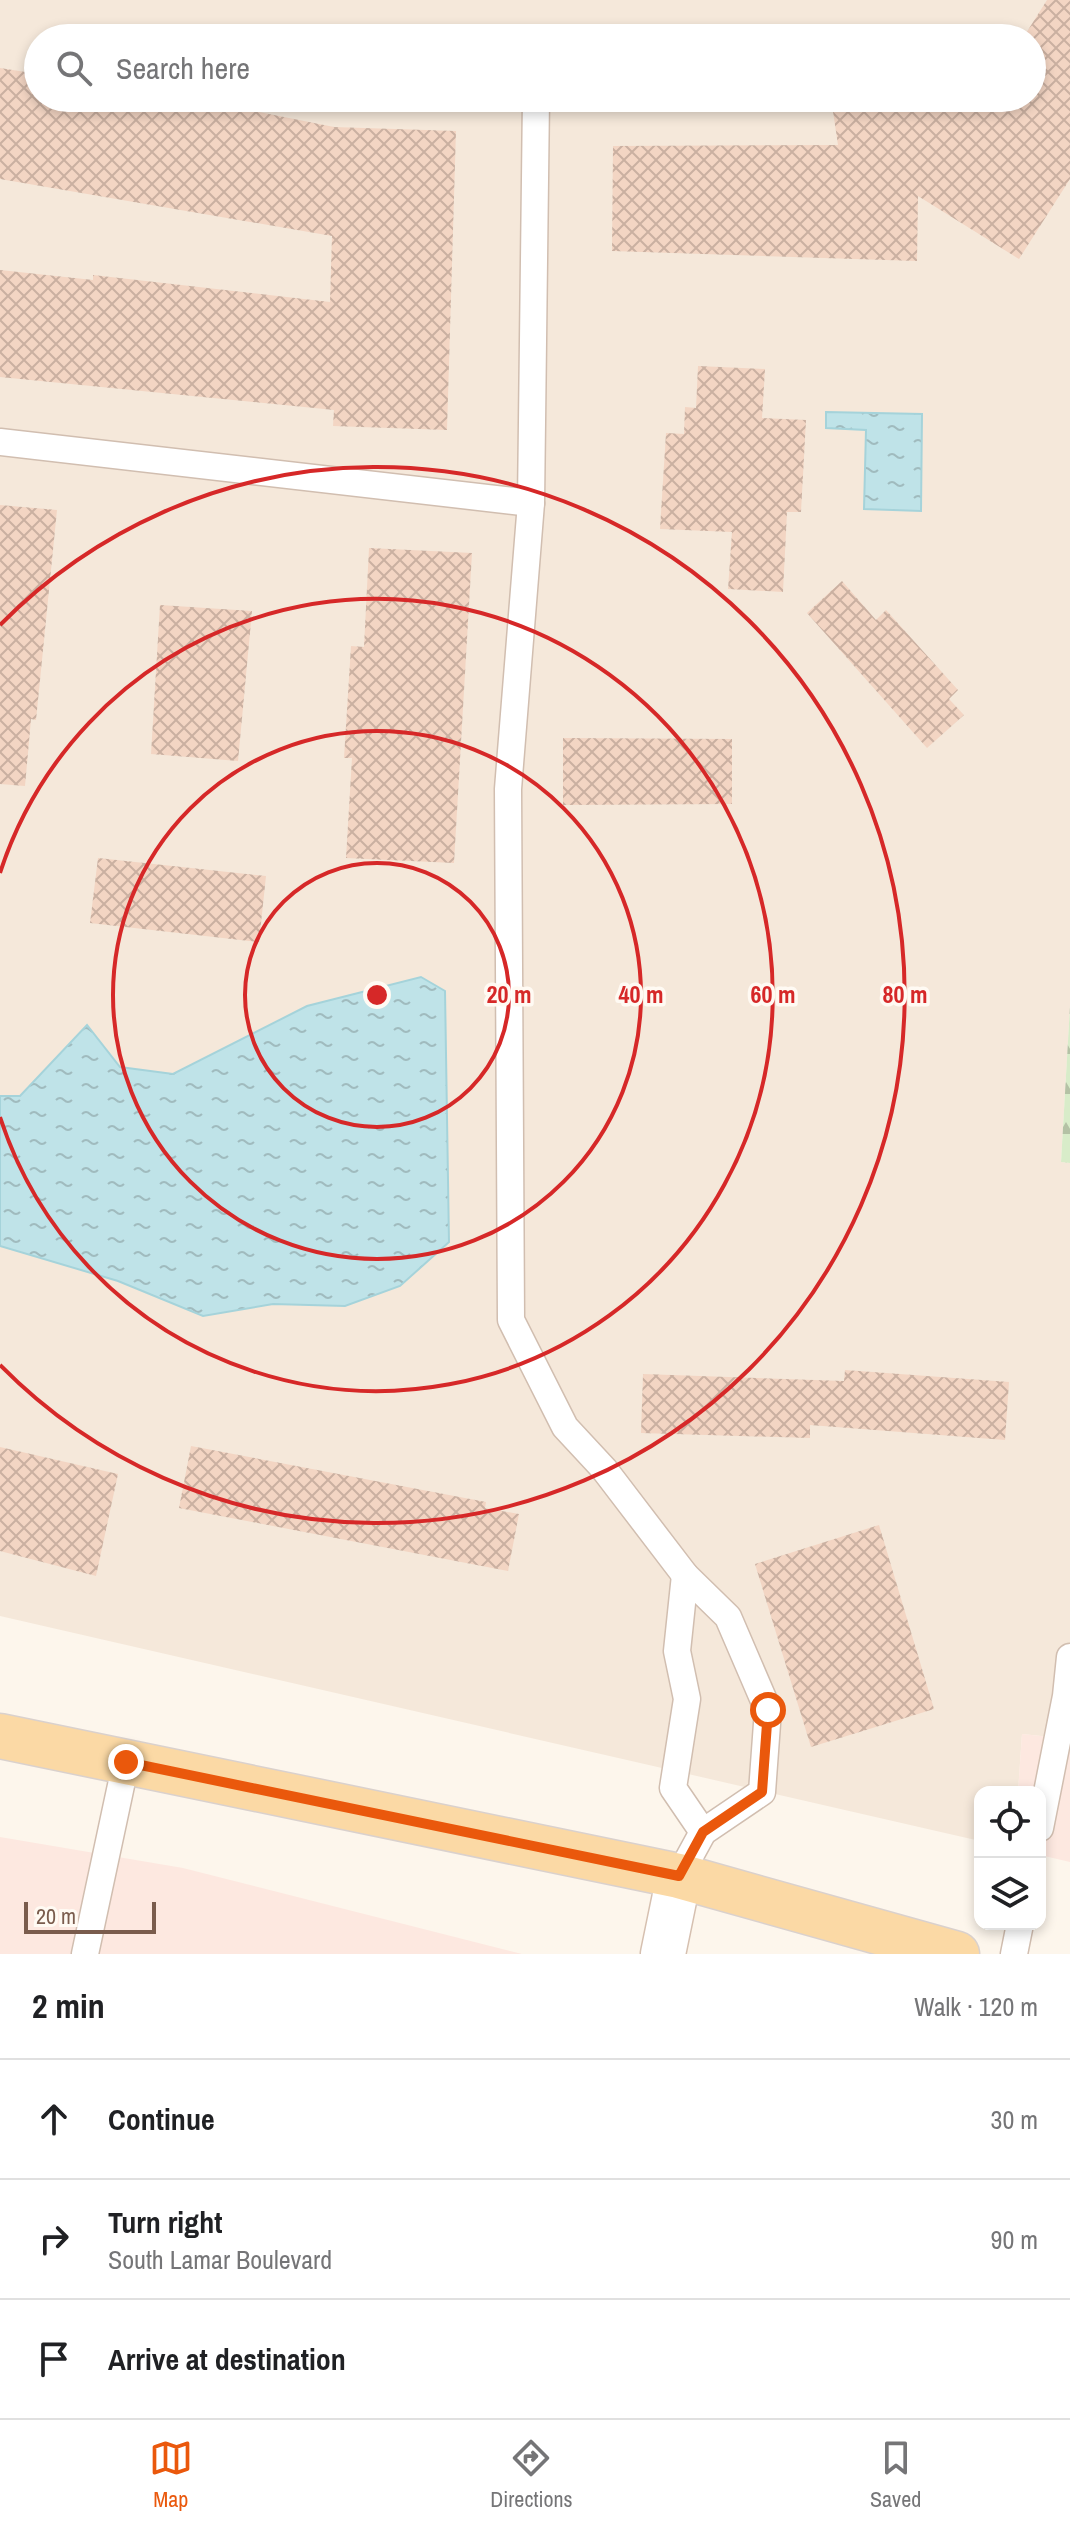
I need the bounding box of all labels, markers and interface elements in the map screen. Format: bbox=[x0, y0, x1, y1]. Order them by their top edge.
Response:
search box bbox=[24, 24, 1046, 112]
icon: search bbox=[52, 46, 96, 90]
text: Search here bbox=[116, 48, 250, 88]
text: 20 m bbox=[487, 978, 531, 1010]
text: 40 m bbox=[619, 978, 663, 1010]
text: 60 m bbox=[751, 978, 795, 1010]
text: 80 m bbox=[883, 978, 927, 1010]
centre of rings bbox=[363, 981, 391, 1009]
route start bbox=[750, 1692, 786, 1728]
route end bbox=[108, 1744, 144, 1780]
map controls bbox=[974, 1786, 1046, 1930]
button: locate bbox=[974, 1786, 1046, 1858]
button: layers bbox=[974, 1858, 1046, 1930]
scale bar bbox=[24, 1898, 156, 1934]
text: 20 m bbox=[36, 1901, 76, 1931]
text: 2 min bbox=[32, 1983, 105, 2029]
text: Walk · 120 m bbox=[914, 1989, 1038, 2024]
icon: ahead bbox=[32, 2097, 76, 2141]
text: Continue bbox=[108, 2099, 215, 2139]
text: 30 m bbox=[991, 2102, 1038, 2137]
text: Turn right bbox=[108, 2202, 222, 2242]
icon: right bbox=[32, 2217, 76, 2261]
text: 90 m bbox=[991, 2222, 1038, 2257]
text: South Lamar Boulevard bbox=[108, 2242, 332, 2277]
icon: arrive bbox=[32, 2337, 76, 2381]
text: Arrive at destination bbox=[108, 2339, 346, 2379]
tab: Map bbox=[149, 2436, 193, 2514]
tab: Directions bbox=[490, 2436, 573, 2514]
tab: Saved bbox=[870, 2436, 921, 2514]

